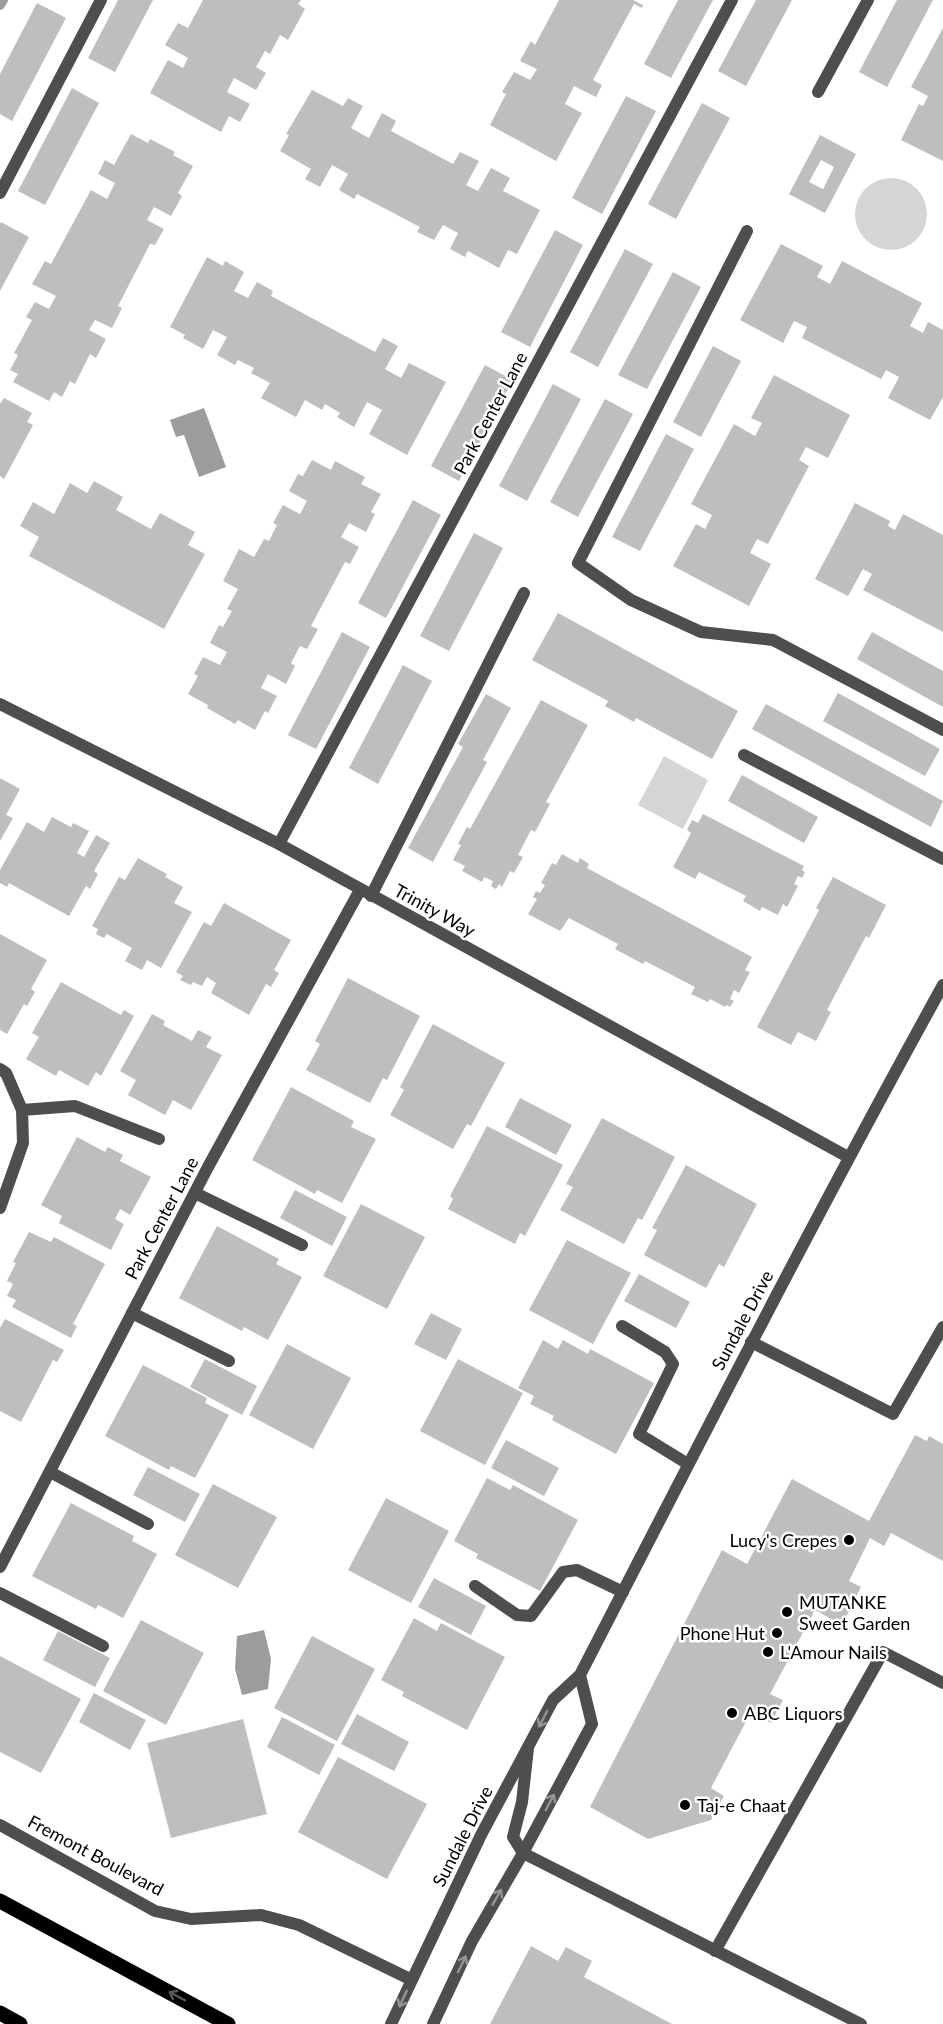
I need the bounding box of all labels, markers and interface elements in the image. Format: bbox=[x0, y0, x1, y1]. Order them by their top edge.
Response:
street label: Park Center Lane bbox=[448, 348, 532, 478]
street label: Trinity Way bbox=[391, 879, 480, 942]
street label: Park Center Lane bbox=[119, 1153, 203, 1283]
street label: Sundale Drive bbox=[706, 1266, 778, 1374]
place label: Lucy's Crepes bbox=[729, 1529, 837, 1551]
marker: Lucy's Crepes bbox=[842, 1533, 856, 1547]
place label: MUTANKE Sweet Garden bbox=[799, 1591, 910, 1634]
marker: MUTANKE Sweet Garden bbox=[780, 1605, 794, 1619]
place label: Phone Hut bbox=[680, 1622, 766, 1644]
marker: Phone Hut bbox=[770, 1626, 784, 1640]
place label: L'Amour Nails bbox=[780, 1641, 887, 1663]
marker: L'Amour Nails bbox=[761, 1645, 775, 1659]
place label: ABC Liquors bbox=[744, 1702, 843, 1724]
marker: ABC Liquors bbox=[725, 1706, 739, 1720]
one-way arrow bbox=[537, 1710, 549, 1727]
street label: Sundale Drive bbox=[427, 1782, 497, 1890]
one-way arrow bbox=[544, 1794, 556, 1811]
place label: Taj-e Chaat bbox=[697, 1794, 786, 1816]
marker: Taj-e Chaat bbox=[678, 1798, 692, 1812]
street label: Fremont Boulevard bbox=[24, 1810, 168, 1900]
one-way arrow bbox=[492, 1889, 504, 1906]
one-way arrow bbox=[456, 1955, 468, 1973]
one-way arrow bbox=[169, 1990, 186, 2002]
one-way arrow bbox=[396, 1990, 408, 2008]

